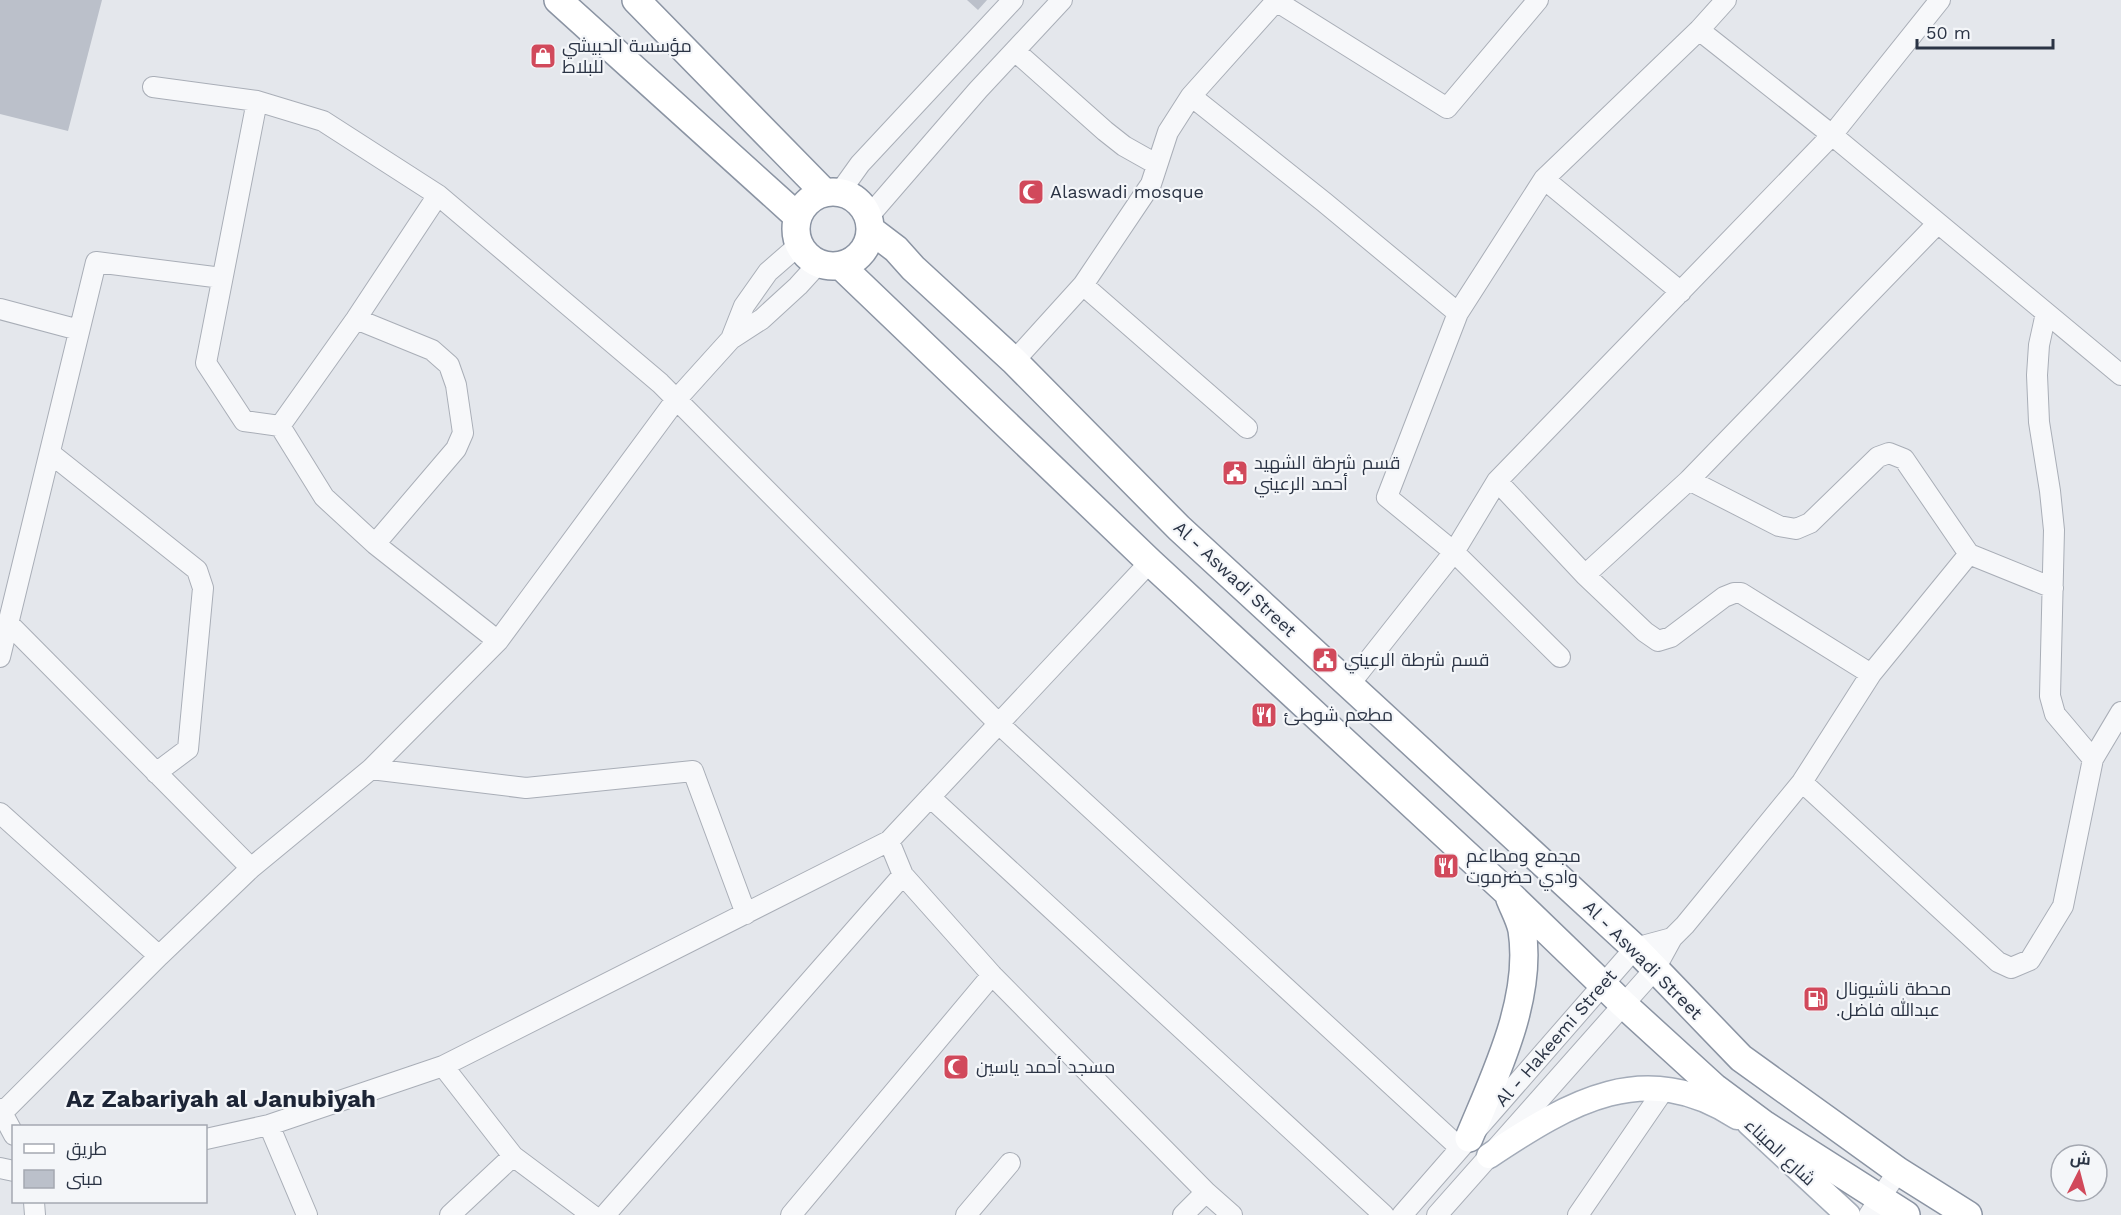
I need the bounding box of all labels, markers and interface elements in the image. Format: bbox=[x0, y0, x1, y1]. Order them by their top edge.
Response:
scale bar bbox=[1917, 12, 2054, 50]
text: 50 m bbox=[1926, 22, 1971, 43]
place label: مؤسسة الحبيشي للبلاط bbox=[562, 35, 692, 77]
shop icon: مؤسسة الحبيشي للبلاط bbox=[528, 41, 558, 71]
mosque icon: Alaswadi mosque bbox=[1016, 177, 1046, 207]
place label: Alaswadi mosque bbox=[1050, 181, 1204, 202]
place label: قسم شرطة الشهيد أحمد الرعيني bbox=[1254, 452, 1400, 498]
public building icon: قسم شرطة الشهيد أحمد الرعيني bbox=[1220, 458, 1250, 488]
street label: Al - Aswadi Street bbox=[1170, 517, 1301, 641]
public building icon: قسم شرطة الرعيني bbox=[1310, 645, 1340, 675]
place label: قسم شرطة الرعيني bbox=[1344, 649, 1489, 674]
restaurant icon: مطعم شوطئ bbox=[1249, 700, 1279, 730]
place label: مطعم شوطئ bbox=[1284, 704, 1393, 727]
place label: مجمع ومطاعم وادي حضرموت bbox=[1466, 845, 1581, 891]
restaurant icon: مجمع ومطاعم وادي حضرموت bbox=[1431, 851, 1461, 881]
street label: Al - Aswadi Street bbox=[1579, 896, 1708, 1024]
street label: Al - Hakeemi Street bbox=[1490, 965, 1621, 1110]
place label: محطة ناشيونال .عبدالله فاضل bbox=[1836, 978, 1951, 1021]
fuel station icon: محطة ناشيونال .عبدالله فاضل bbox=[1801, 984, 1831, 1014]
mosque icon: مسجد أحمد ياسين bbox=[941, 1052, 971, 1082]
place label: مسجد أحمد ياسين bbox=[976, 1056, 1115, 1078]
district label: Az Zabariyah al Janubiyah bbox=[66, 1085, 376, 1113]
street label: شارع الميناء bbox=[1739, 1114, 1820, 1191]
legend bbox=[12, 1125, 207, 1203]
text: طريق bbox=[66, 1138, 107, 1161]
north arrow bbox=[2049, 1143, 2109, 1203]
text: ش bbox=[2069, 1148, 2092, 1169]
text: مبنى bbox=[66, 1168, 103, 1190]

